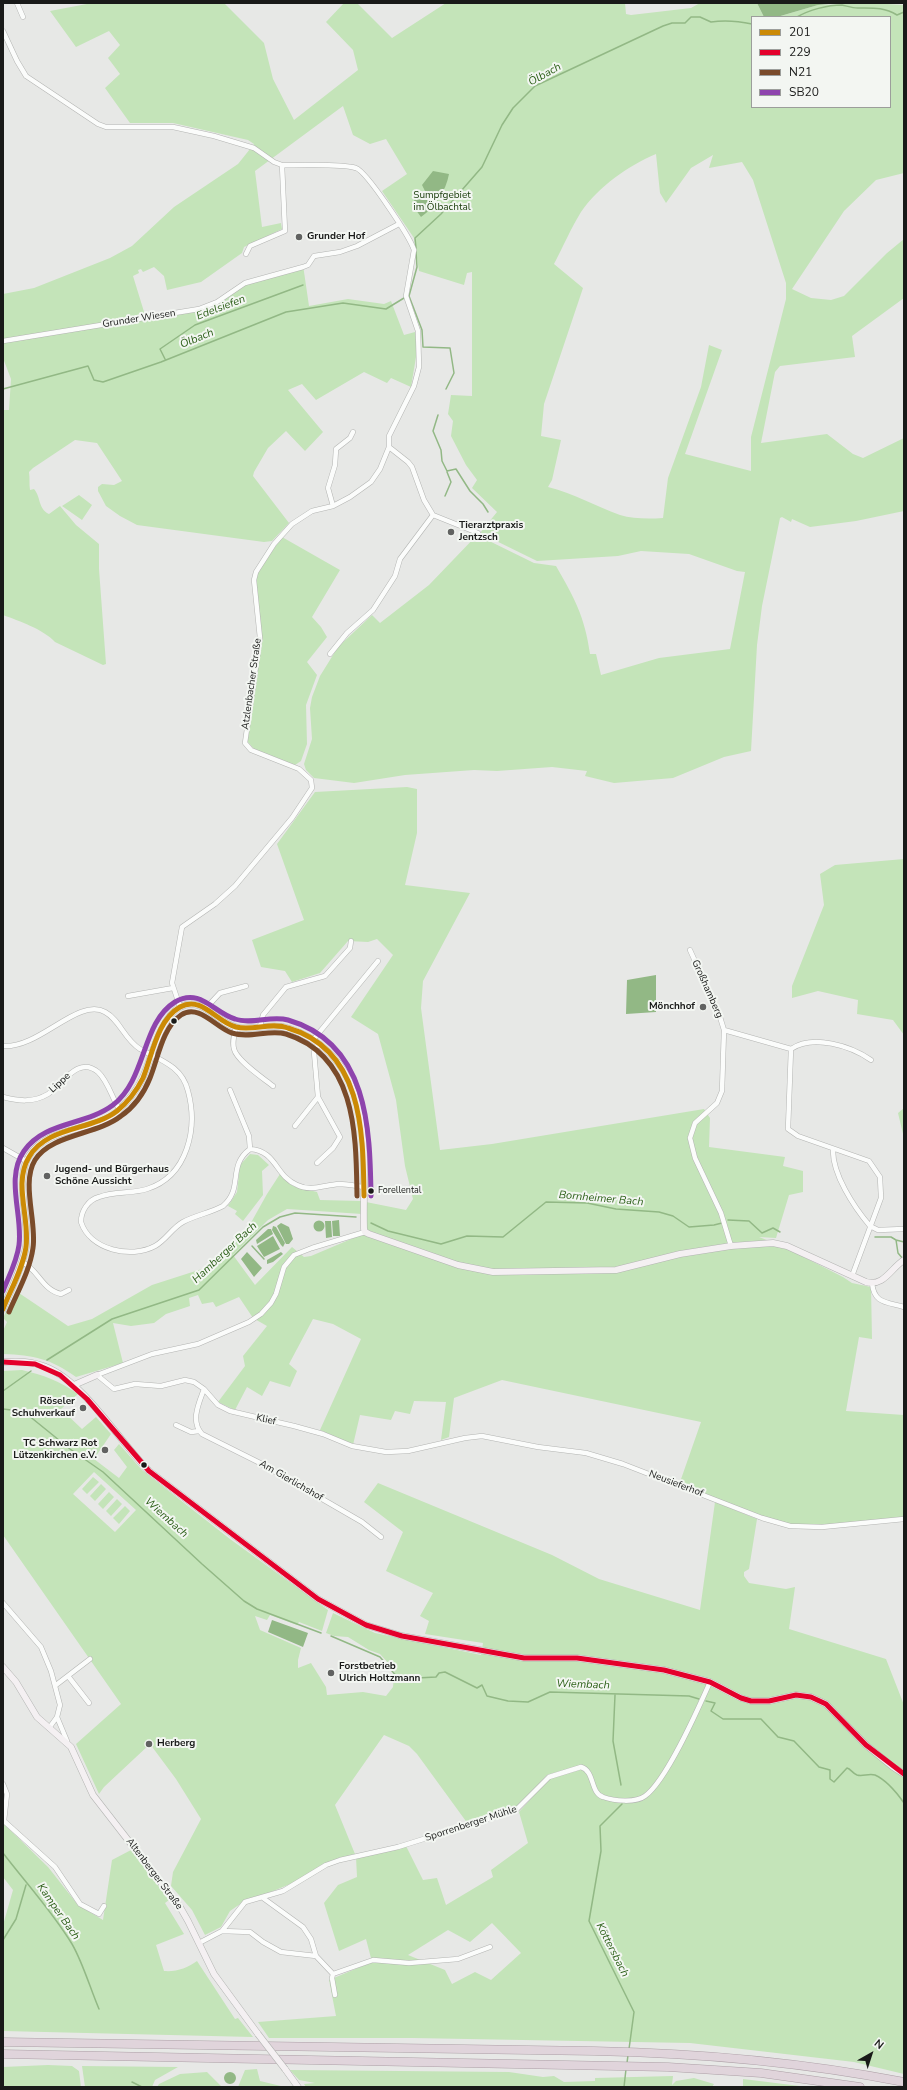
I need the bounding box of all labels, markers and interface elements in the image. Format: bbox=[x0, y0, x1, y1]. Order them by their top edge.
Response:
legend bbox=[751, 16, 891, 108]
text: 201 bbox=[789, 24, 811, 40]
text: 229 bbox=[789, 44, 811, 60]
water label: Ölbach bbox=[526, 61, 564, 89]
text: N21 bbox=[789, 64, 812, 80]
text: SB20 bbox=[789, 84, 819, 100]
park label: Sumpfgebiet im Ölbachtal bbox=[413, 190, 471, 214]
place label: Grunder Hof bbox=[307, 231, 365, 243]
marker: Grunder Hof bbox=[294, 232, 304, 242]
water label: Edelsiefen bbox=[195, 293, 247, 323]
street label: Grunder Wiesen bbox=[102, 307, 176, 331]
water label: Ölbach bbox=[178, 326, 216, 352]
place label: Tierarztpraxis Jentzsch bbox=[459, 520, 523, 544]
marker: Tierarztpraxis Jentzsch bbox=[446, 527, 456, 537]
street label: Atzlenbacher Straße bbox=[240, 638, 264, 730]
street label: Großhamberg bbox=[689, 958, 725, 1020]
place label: Mönchhof bbox=[649, 1001, 695, 1013]
marker: Mönchhof bbox=[698, 1002, 708, 1012]
unlabelled marker bbox=[169, 1016, 179, 1026]
street label: Lippe bbox=[47, 1070, 73, 1096]
place label: Jugend- und Bürgerhaus Schöne Aussicht bbox=[55, 1164, 169, 1188]
marker: Jugend- und Bürgerhaus Schöne Aussicht bbox=[42, 1171, 52, 1181]
marker: Forellental bbox=[366, 1186, 376, 1196]
place label: Forellental bbox=[378, 1186, 421, 1196]
water label: Bornheimer Bach bbox=[558, 1189, 644, 1209]
water label: Hamberger Bach bbox=[190, 1220, 260, 1286]
place label: Röseler Schuhverkauf bbox=[12, 1396, 75, 1420]
marker: Röseler Schuhverkauf bbox=[78, 1403, 88, 1413]
street label: Klief bbox=[255, 1412, 277, 1428]
place label: TC Schwarz Rot Lützenkirchen e.V. bbox=[13, 1438, 97, 1462]
marker: TC Schwarz Rot Lützenkirchen e.V. bbox=[100, 1445, 110, 1455]
street label: Am Gierlichshof bbox=[257, 1458, 325, 1504]
unlabelled marker bbox=[139, 1460, 149, 1470]
street label: Neusieferhof bbox=[647, 1468, 705, 1500]
water label: Wiembach bbox=[142, 1495, 190, 1541]
place label: Forstbetrieb Ulrich Holtzmann bbox=[339, 1661, 420, 1684]
marker: Forstbetrieb Ulrich Holtzmann bbox=[326, 1668, 336, 1678]
water label: Wiembach bbox=[556, 1677, 610, 1693]
place label: Herberg bbox=[157, 1738, 195, 1750]
marker: Herberg bbox=[144, 1739, 154, 1749]
street label: Sporrenberger Mühle bbox=[424, 1804, 518, 1844]
street label: Altenberger Straße bbox=[123, 1836, 185, 1912]
water label: Kamper Bach bbox=[34, 1881, 82, 1943]
water label: Köttersbach bbox=[593, 1921, 631, 1979]
north arrow bbox=[851, 2034, 891, 2074]
text: N bbox=[871, 2036, 887, 2053]

